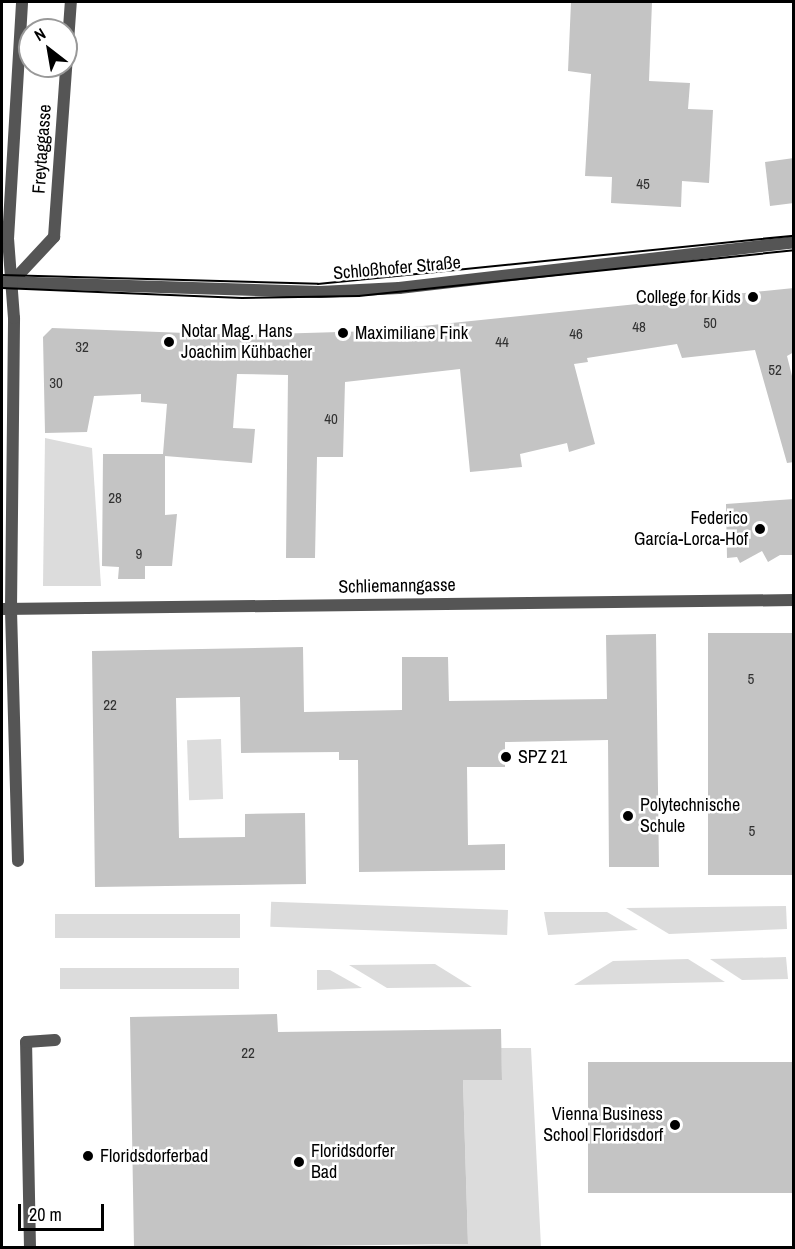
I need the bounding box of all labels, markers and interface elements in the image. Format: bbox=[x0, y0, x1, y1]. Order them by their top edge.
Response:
north arrow bbox=[18, 18, 78, 78]
text: N bbox=[30, 22, 49, 46]
street label: Freytaggasse bbox=[28, 104, 56, 194]
house number: 45 bbox=[636, 175, 650, 193]
street label: Schloßhofer Straße bbox=[332, 252, 462, 284]
place label: College for Kids bbox=[636, 286, 741, 308]
marker: College for Kids bbox=[746, 290, 760, 304]
house number: 50 bbox=[703, 314, 717, 332]
house number: 48 bbox=[632, 318, 646, 336]
place label: Notar Mag. Hans Joachim Kühbacher bbox=[181, 321, 312, 364]
place label: Maximiliane Fink bbox=[355, 322, 468, 344]
house number: 46 bbox=[569, 325, 583, 343]
marker: Maximiliane Fink bbox=[336, 326, 350, 340]
house number: 44 bbox=[495, 333, 509, 351]
marker: Notar Mag. Hans Joachim Kühbacher bbox=[162, 335, 176, 349]
house number: 32 bbox=[75, 338, 89, 356]
house number: 52 bbox=[768, 361, 782, 379]
house number: 30 bbox=[49, 374, 63, 392]
house number: 40 bbox=[324, 410, 338, 428]
house number: 28 bbox=[108, 489, 122, 507]
place label: Federico García-Lorca-Hof bbox=[634, 508, 748, 550]
marker: Federico García-Lorca-Hof bbox=[753, 522, 767, 536]
house number: 9 bbox=[136, 545, 142, 563]
street label: Schliemanngasse bbox=[338, 574, 456, 598]
house number: 5 bbox=[748, 670, 754, 688]
house number: 22 bbox=[103, 696, 117, 714]
place label: SPZ 21 bbox=[518, 746, 567, 768]
marker: SPZ 21 bbox=[499, 750, 513, 764]
place label: Polytechnische Schule bbox=[640, 795, 740, 838]
marker: Polytechnische Schule bbox=[621, 809, 635, 823]
house number: 5 bbox=[749, 822, 755, 840]
house number: 22 bbox=[241, 1044, 255, 1062]
place label: Vienna Business School Floridsdorf bbox=[543, 1104, 663, 1146]
marker: Vienna Business School Floridsdorf bbox=[668, 1118, 682, 1132]
place label: Floridsdorfer Bad bbox=[311, 1141, 395, 1184]
place label: Floridsdorferbad bbox=[100, 1145, 208, 1167]
marker: Floridsdorferbad bbox=[81, 1149, 95, 1163]
marker: Floridsdorfer Bad bbox=[292, 1155, 306, 1169]
scale bar bbox=[21, 1192, 106, 1230]
text: 20 m bbox=[29, 1202, 62, 1227]

